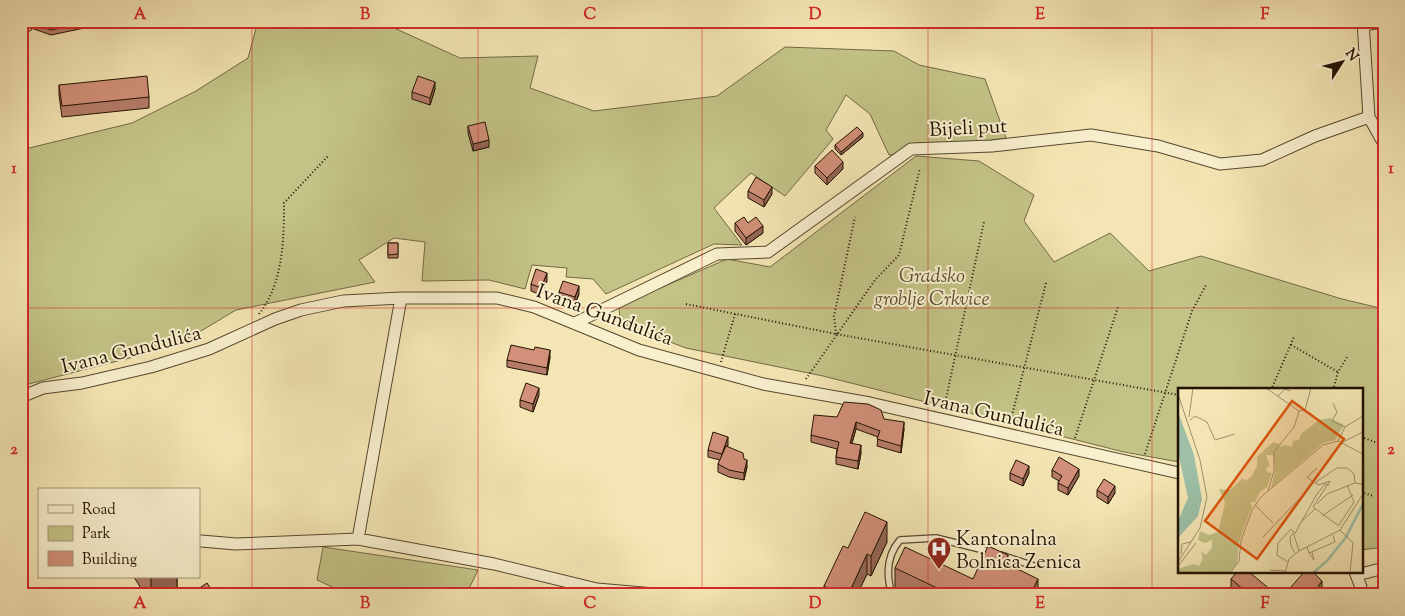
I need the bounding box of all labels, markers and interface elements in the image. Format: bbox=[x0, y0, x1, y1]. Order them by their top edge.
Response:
text: A bbox=[134, 4, 147, 27]
text: B bbox=[360, 4, 370, 27]
text: C bbox=[584, 4, 597, 27]
text: D bbox=[809, 4, 822, 27]
text: E bbox=[1035, 4, 1045, 27]
text: F bbox=[1261, 4, 1270, 27]
north arrow bbox=[1318, 38, 1368, 88]
text: N bbox=[1340, 45, 1362, 66]
street label: Bijeli put bbox=[928, 113, 1008, 146]
text: 1 bbox=[11, 158, 17, 181]
text: 1 bbox=[1388, 158, 1394, 181]
park label: Gradsko groblje Crkvice bbox=[873, 263, 990, 315]
street label: Ivana Gundulića bbox=[532, 278, 676, 354]
street label: Ivana Gundulića bbox=[59, 320, 205, 383]
street label: Ivana Gundulića bbox=[920, 385, 1066, 446]
inset map bbox=[1178, 388, 1362, 574]
text: 2 bbox=[10, 439, 18, 462]
text: 2 bbox=[1387, 439, 1395, 462]
legend bbox=[38, 488, 200, 578]
text: Road bbox=[82, 500, 116, 521]
text: Park bbox=[82, 524, 111, 545]
place label: Kantonalna Bolnica Zenica bbox=[956, 526, 1081, 578]
hospital icon: Kantonalna Bolnica Zenica bbox=[926, 536, 952, 570]
text: Building bbox=[82, 550, 137, 571]
text: A bbox=[134, 593, 147, 616]
text: B bbox=[360, 593, 370, 616]
text: C bbox=[584, 593, 597, 616]
text: D bbox=[809, 593, 822, 616]
text: E bbox=[1035, 593, 1045, 616]
text: F bbox=[1261, 593, 1270, 616]

